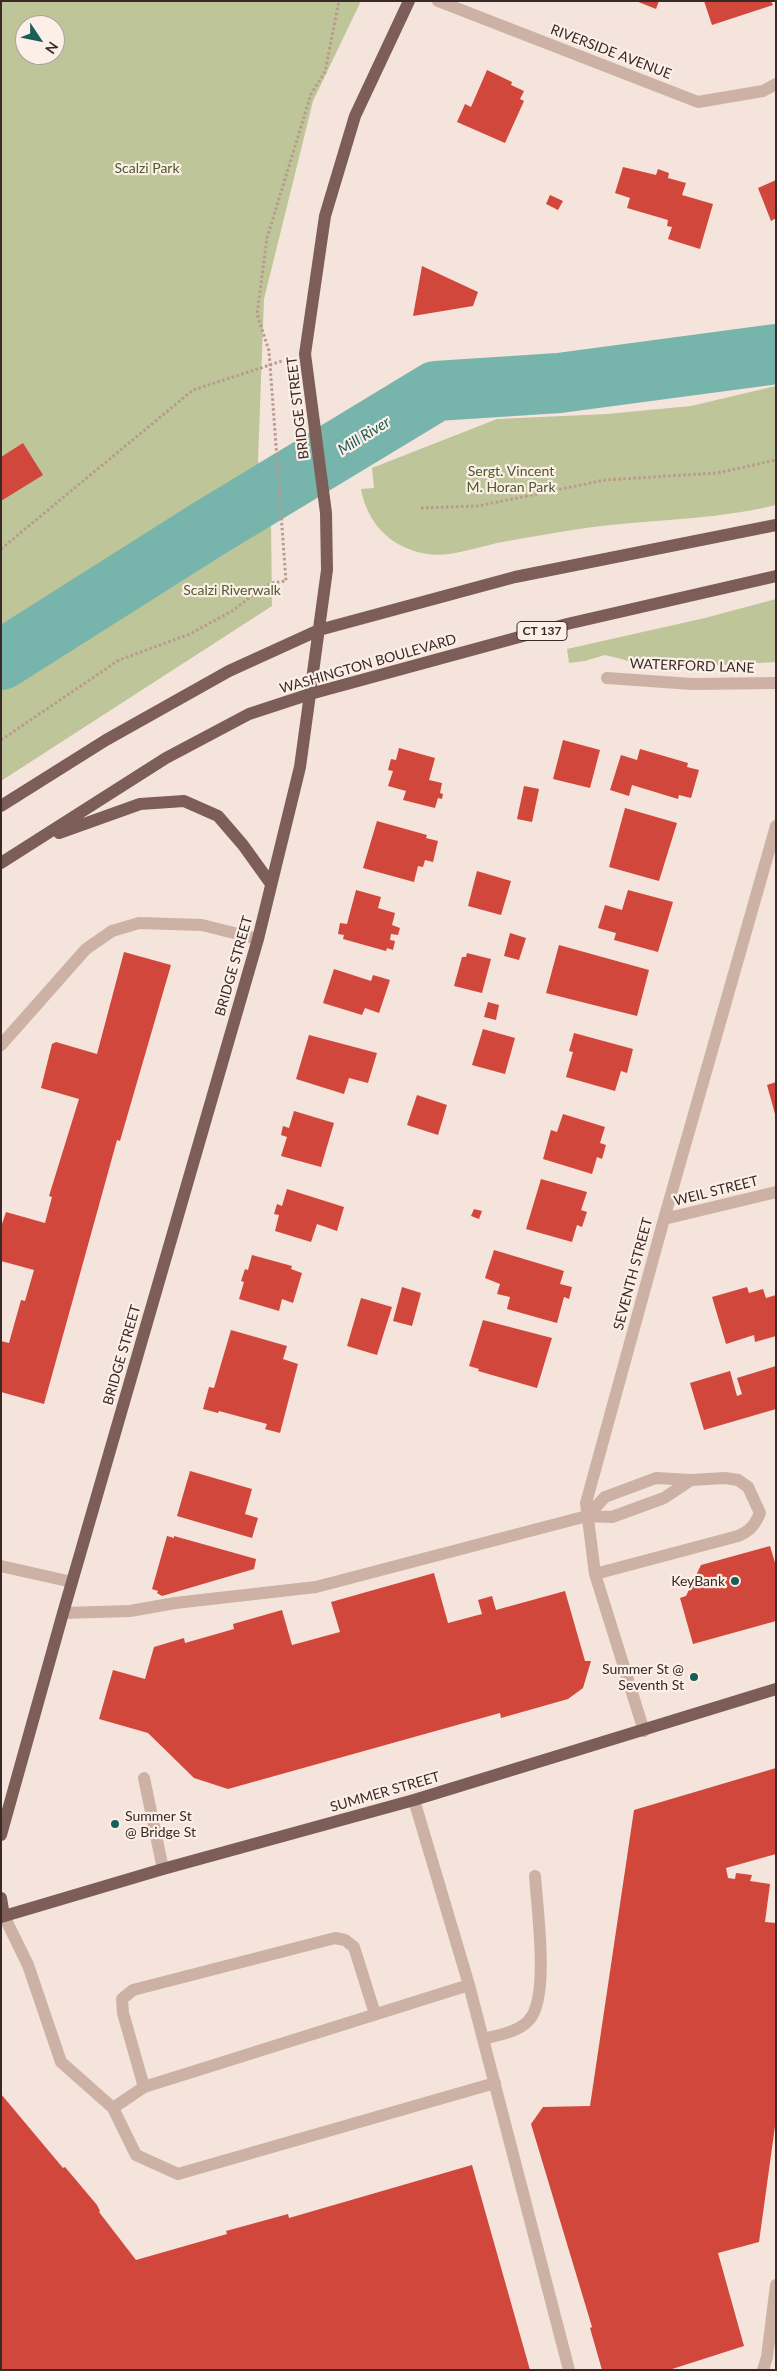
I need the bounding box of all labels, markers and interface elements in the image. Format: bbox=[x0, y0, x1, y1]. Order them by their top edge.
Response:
north arrow bbox=[15, 15, 65, 65]
street label: RIVERSIDE AVENUE bbox=[548, 21, 674, 83]
text: N bbox=[42, 39, 62, 57]
park label: Scalzi Park bbox=[114, 160, 180, 176]
street label: BRIDGE STREET bbox=[283, 356, 313, 460]
water label: Mill River bbox=[335, 413, 393, 459]
park label: Sergt. Vincent M. Horan Park bbox=[467, 463, 555, 496]
park label: Scalzi Riverwalk bbox=[183, 582, 281, 598]
road number: CT 137 bbox=[517, 622, 567, 640]
street label: WASHINGTON BOULEVARD bbox=[278, 631, 458, 697]
street label: WATERFORD LANE bbox=[629, 655, 755, 677]
street label: BRIDGE STREET bbox=[212, 914, 256, 1018]
street label: WEIL STREET bbox=[672, 1172, 760, 1210]
street label: SEVENTH STREET bbox=[610, 1216, 656, 1332]
street label: BRIDGE STREET bbox=[100, 1303, 144, 1407]
place label: KeyBank bbox=[671, 1573, 725, 1589]
marker: KeyBank bbox=[729, 1575, 741, 1587]
place label: Summer St @ Seventh St bbox=[602, 1661, 684, 1694]
marker: Summer St @ Seventh St bbox=[688, 1671, 700, 1683]
street label: SUMMER STREET bbox=[328, 1768, 442, 1816]
place label: Summer St @ Bridge St bbox=[125, 1808, 196, 1840]
marker: Summer St @ Bridge St bbox=[109, 1818, 121, 1830]

